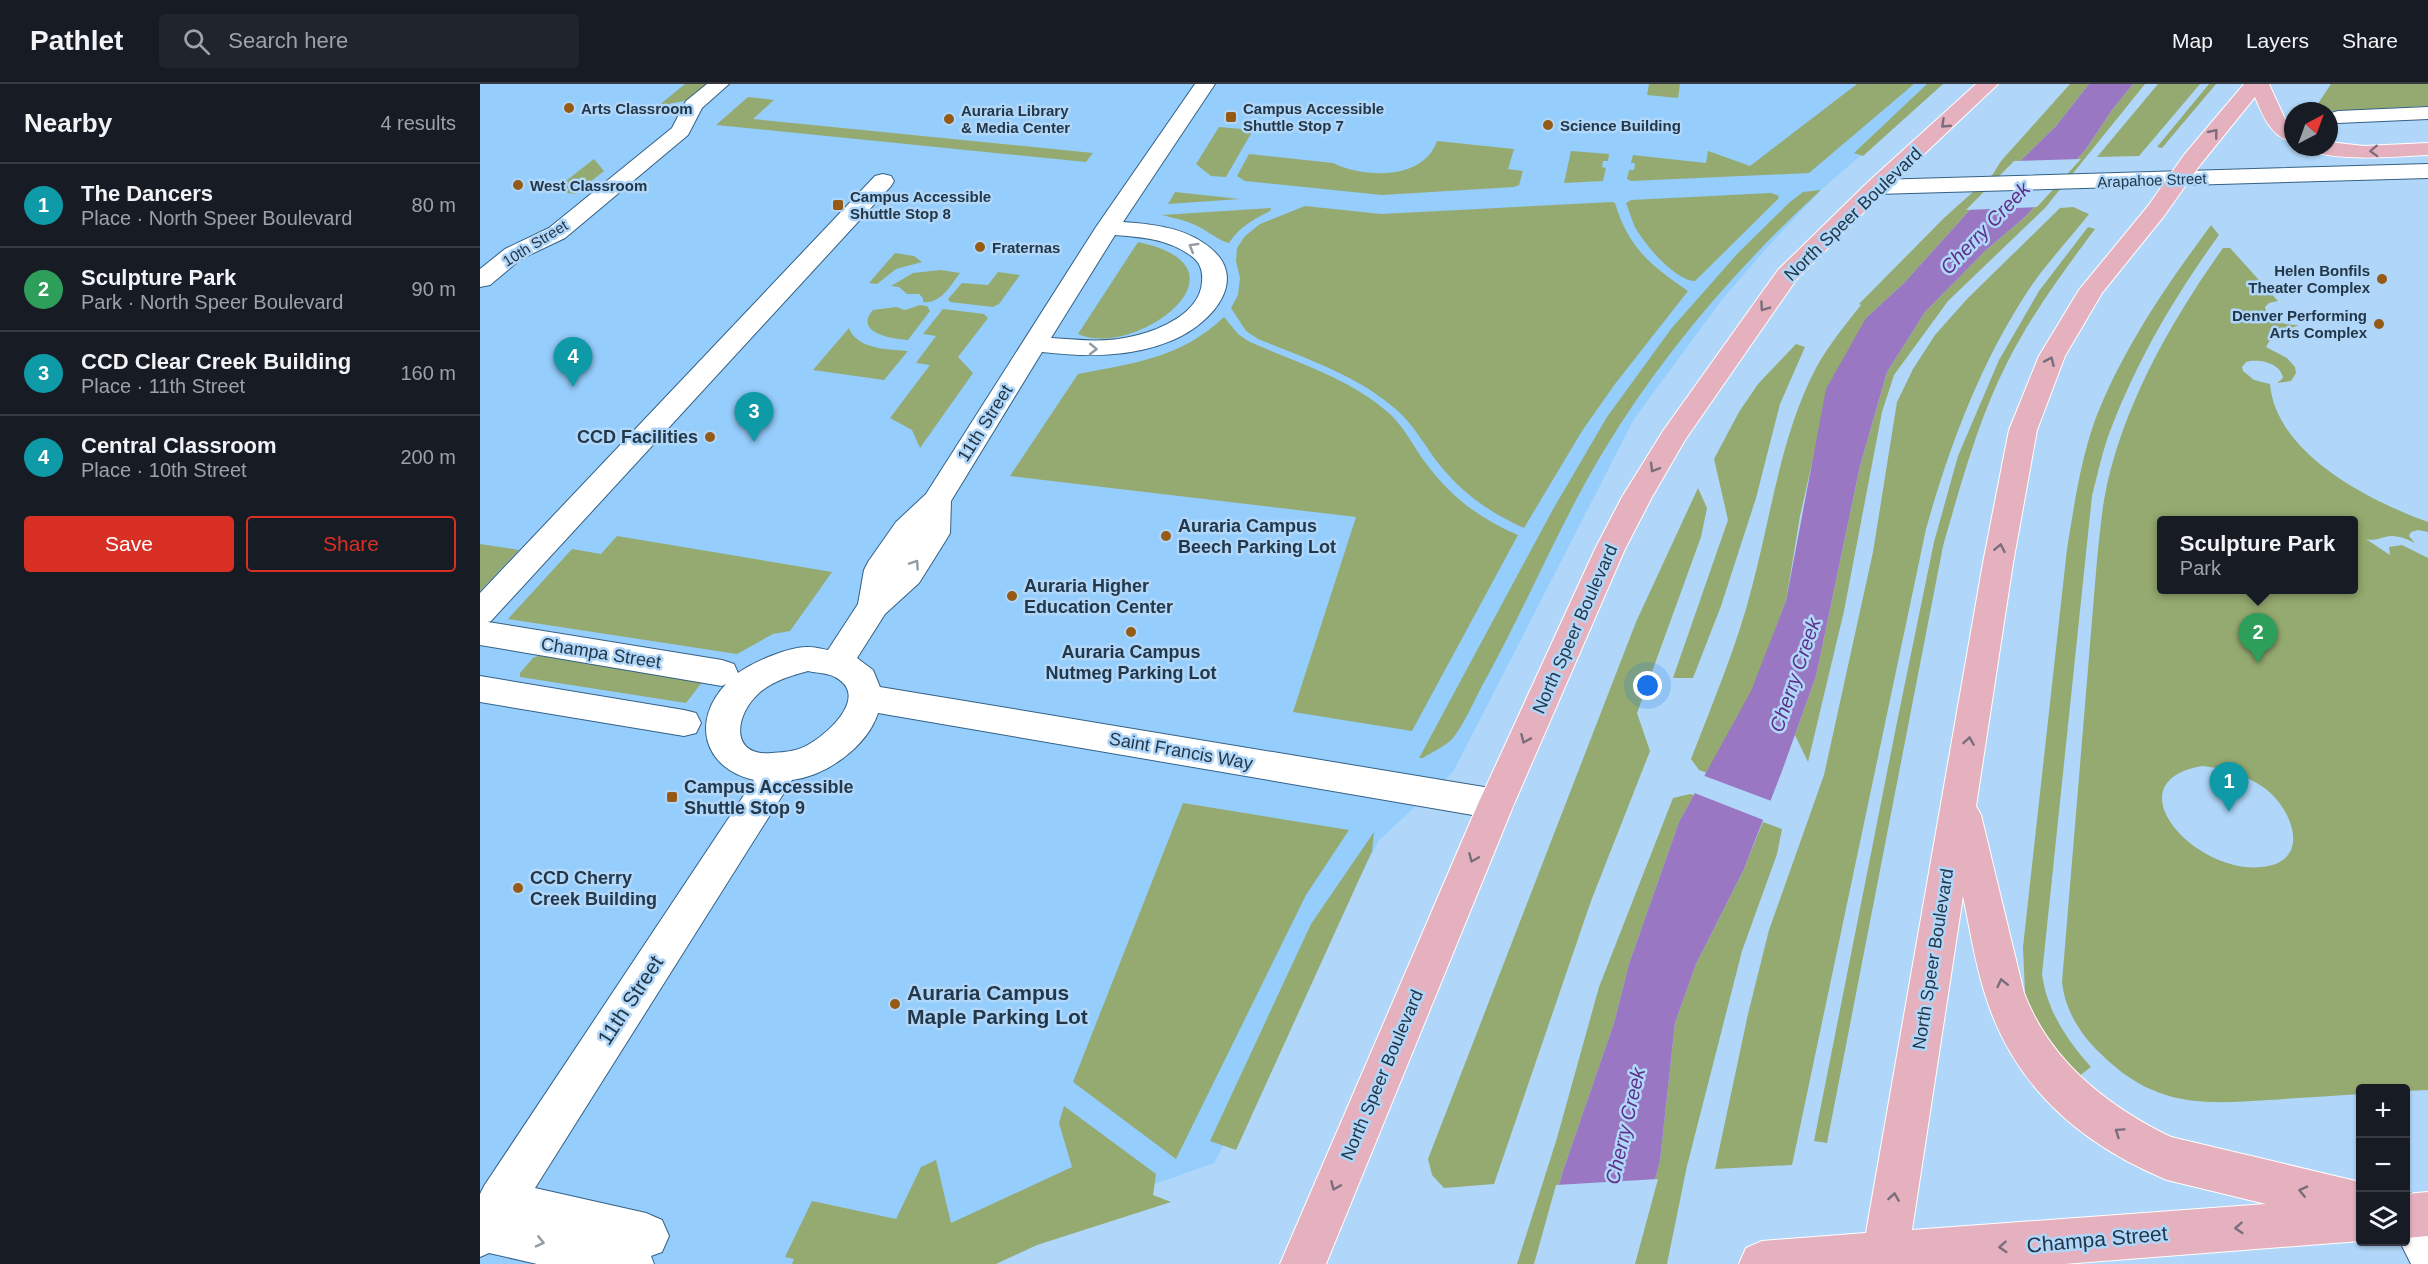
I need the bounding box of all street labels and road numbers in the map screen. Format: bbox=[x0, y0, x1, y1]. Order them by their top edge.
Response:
street label: North Speer Boulevard bbox=[1780, 143, 1926, 285]
street label: Arapahoe Street bbox=[2097, 170, 2208, 190]
street label: 10th Street bbox=[499, 216, 571, 270]
street label: 11th Street bbox=[954, 381, 1016, 465]
street label: North Speer Boulevard bbox=[1529, 541, 1621, 717]
street label: Champa Street bbox=[540, 634, 662, 672]
street label: Saint Francis Way bbox=[1108, 729, 1254, 773]
street label: North Speer Boulevard bbox=[1909, 867, 1957, 1051]
street label: 11th Street bbox=[593, 951, 667, 1049]
street label: North Speer Boulevard bbox=[1337, 987, 1427, 1163]
street label: Champa Street bbox=[2026, 1221, 2169, 1257]

